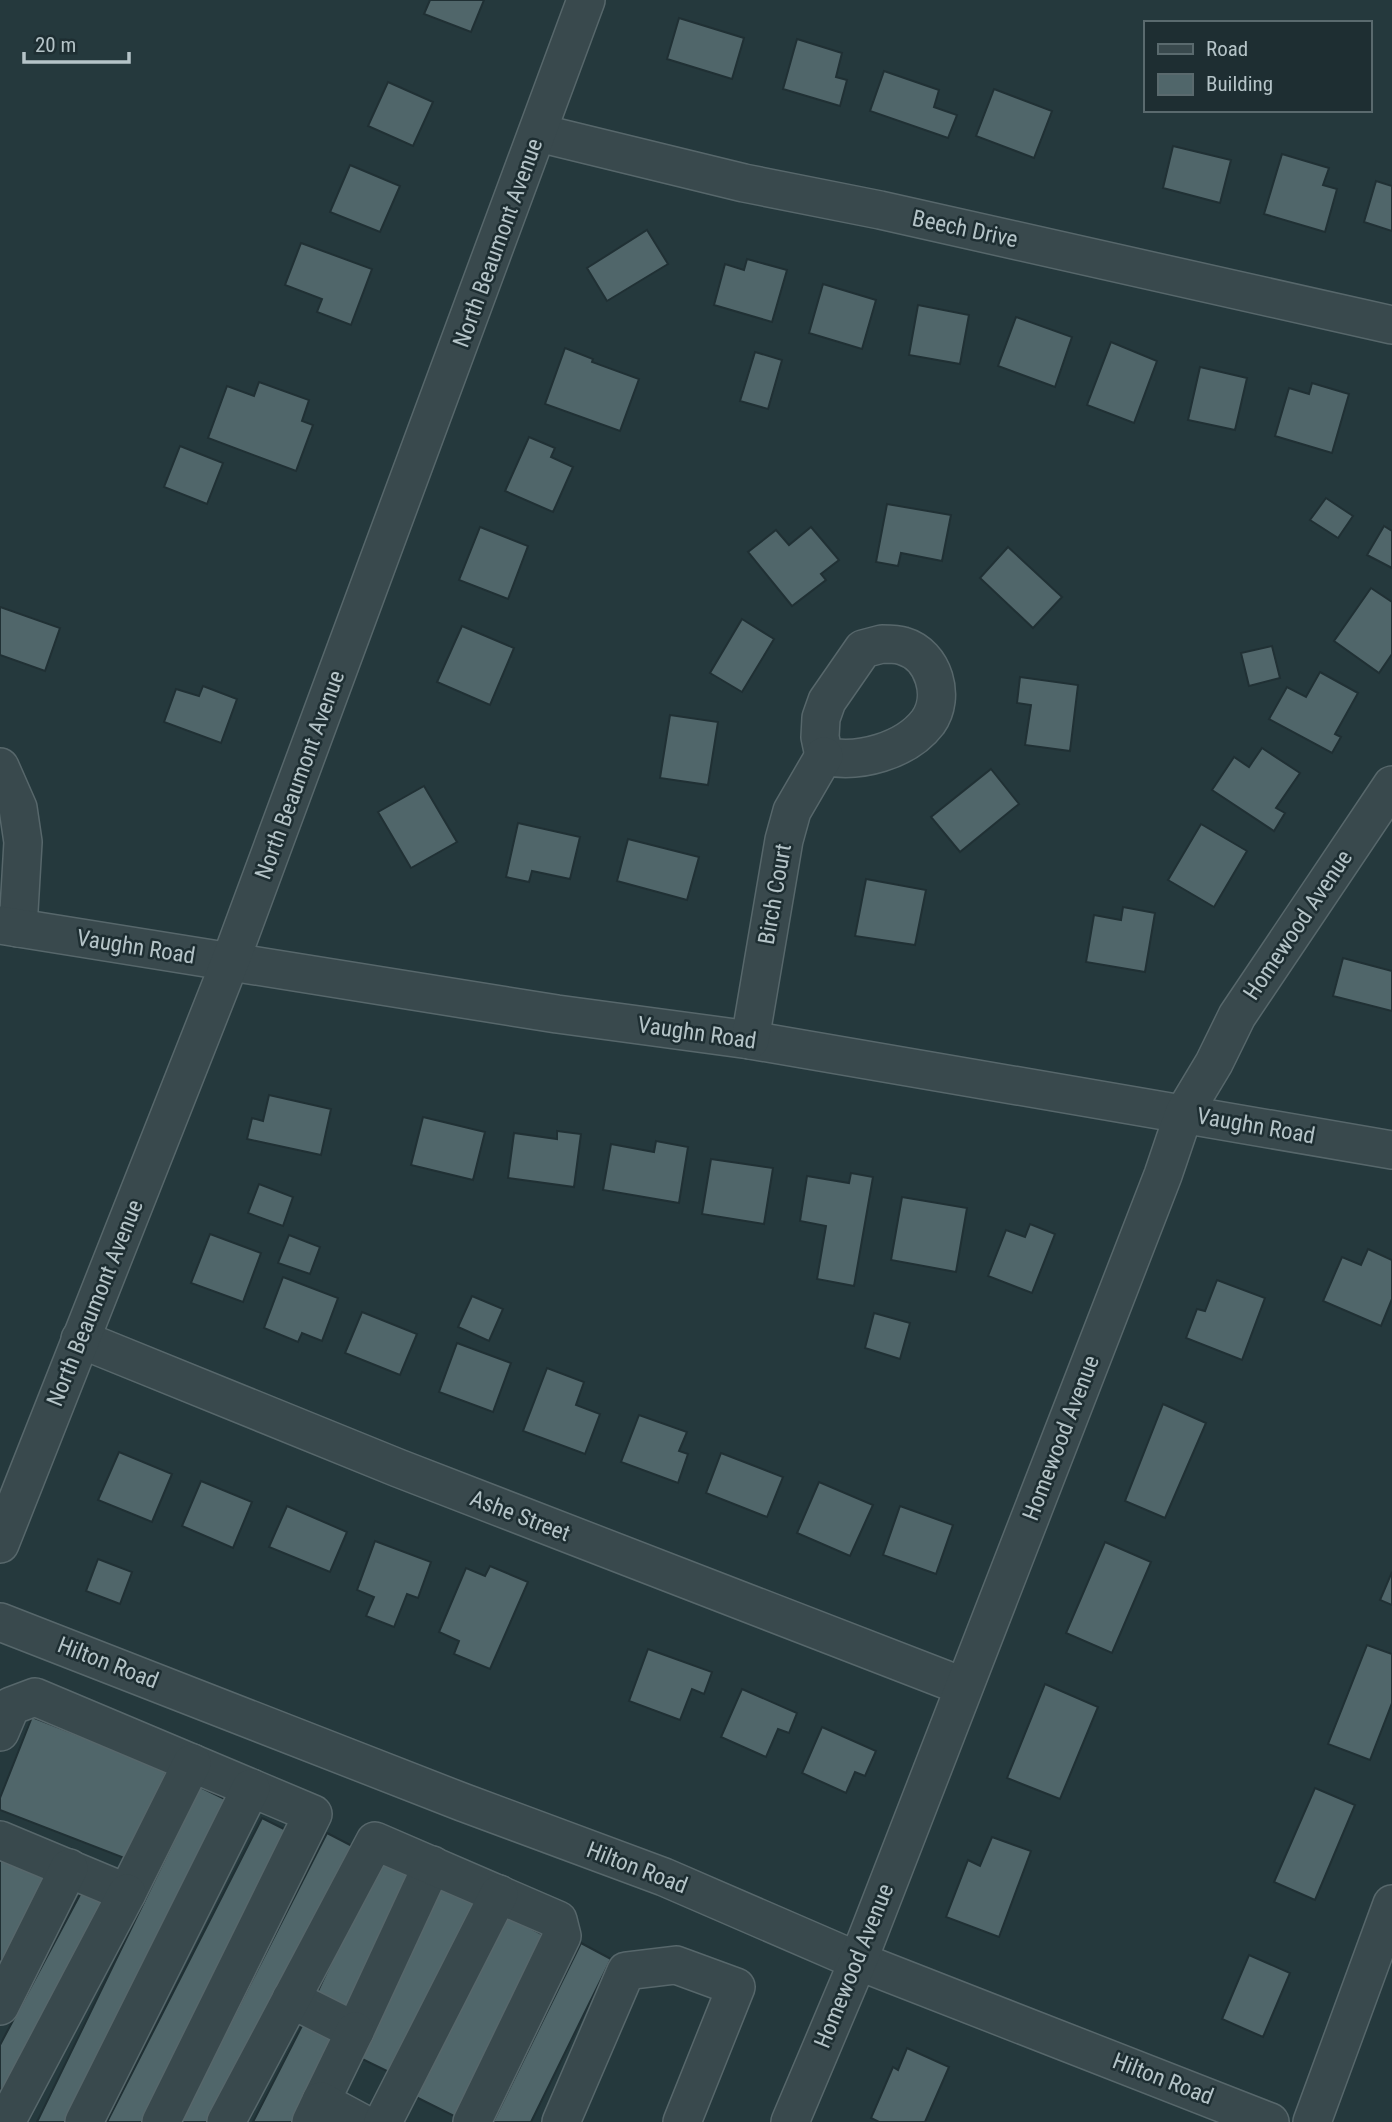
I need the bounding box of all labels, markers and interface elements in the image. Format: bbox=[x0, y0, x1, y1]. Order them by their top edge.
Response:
scale bar bbox=[24, 21, 130, 65]
legend bbox=[1144, 21, 1371, 112]
text: 20 m bbox=[35, 33, 76, 57]
text: Road bbox=[1206, 37, 1248, 61]
text: Building bbox=[1206, 72, 1273, 96]
street label: North Beaumont Avenue bbox=[448, 135, 548, 351]
street label: Beech Drive bbox=[910, 205, 1020, 253]
street label: North Beaumont Avenue bbox=[250, 667, 350, 883]
street label: Birch Court bbox=[753, 842, 797, 946]
street label: Homewood Avenue bbox=[1238, 845, 1358, 1005]
street label: Vaughn Road bbox=[75, 924, 197, 970]
street label: Vaughn Road bbox=[636, 1011, 758, 1055]
street label: Vaughn Road bbox=[1195, 1102, 1317, 1150]
street label: North Beaumont Avenue bbox=[41, 1196, 149, 1410]
street label: Homewood Avenue bbox=[1017, 1352, 1105, 1524]
street label: Ashe Street bbox=[466, 1485, 574, 1547]
street label: Hilton Road bbox=[54, 1631, 162, 1695]
street label: Hilton Road bbox=[583, 1836, 691, 1900]
street label: Homewood Avenue bbox=[809, 1880, 899, 2052]
street label: Hilton Road bbox=[1109, 2047, 1217, 2111]

